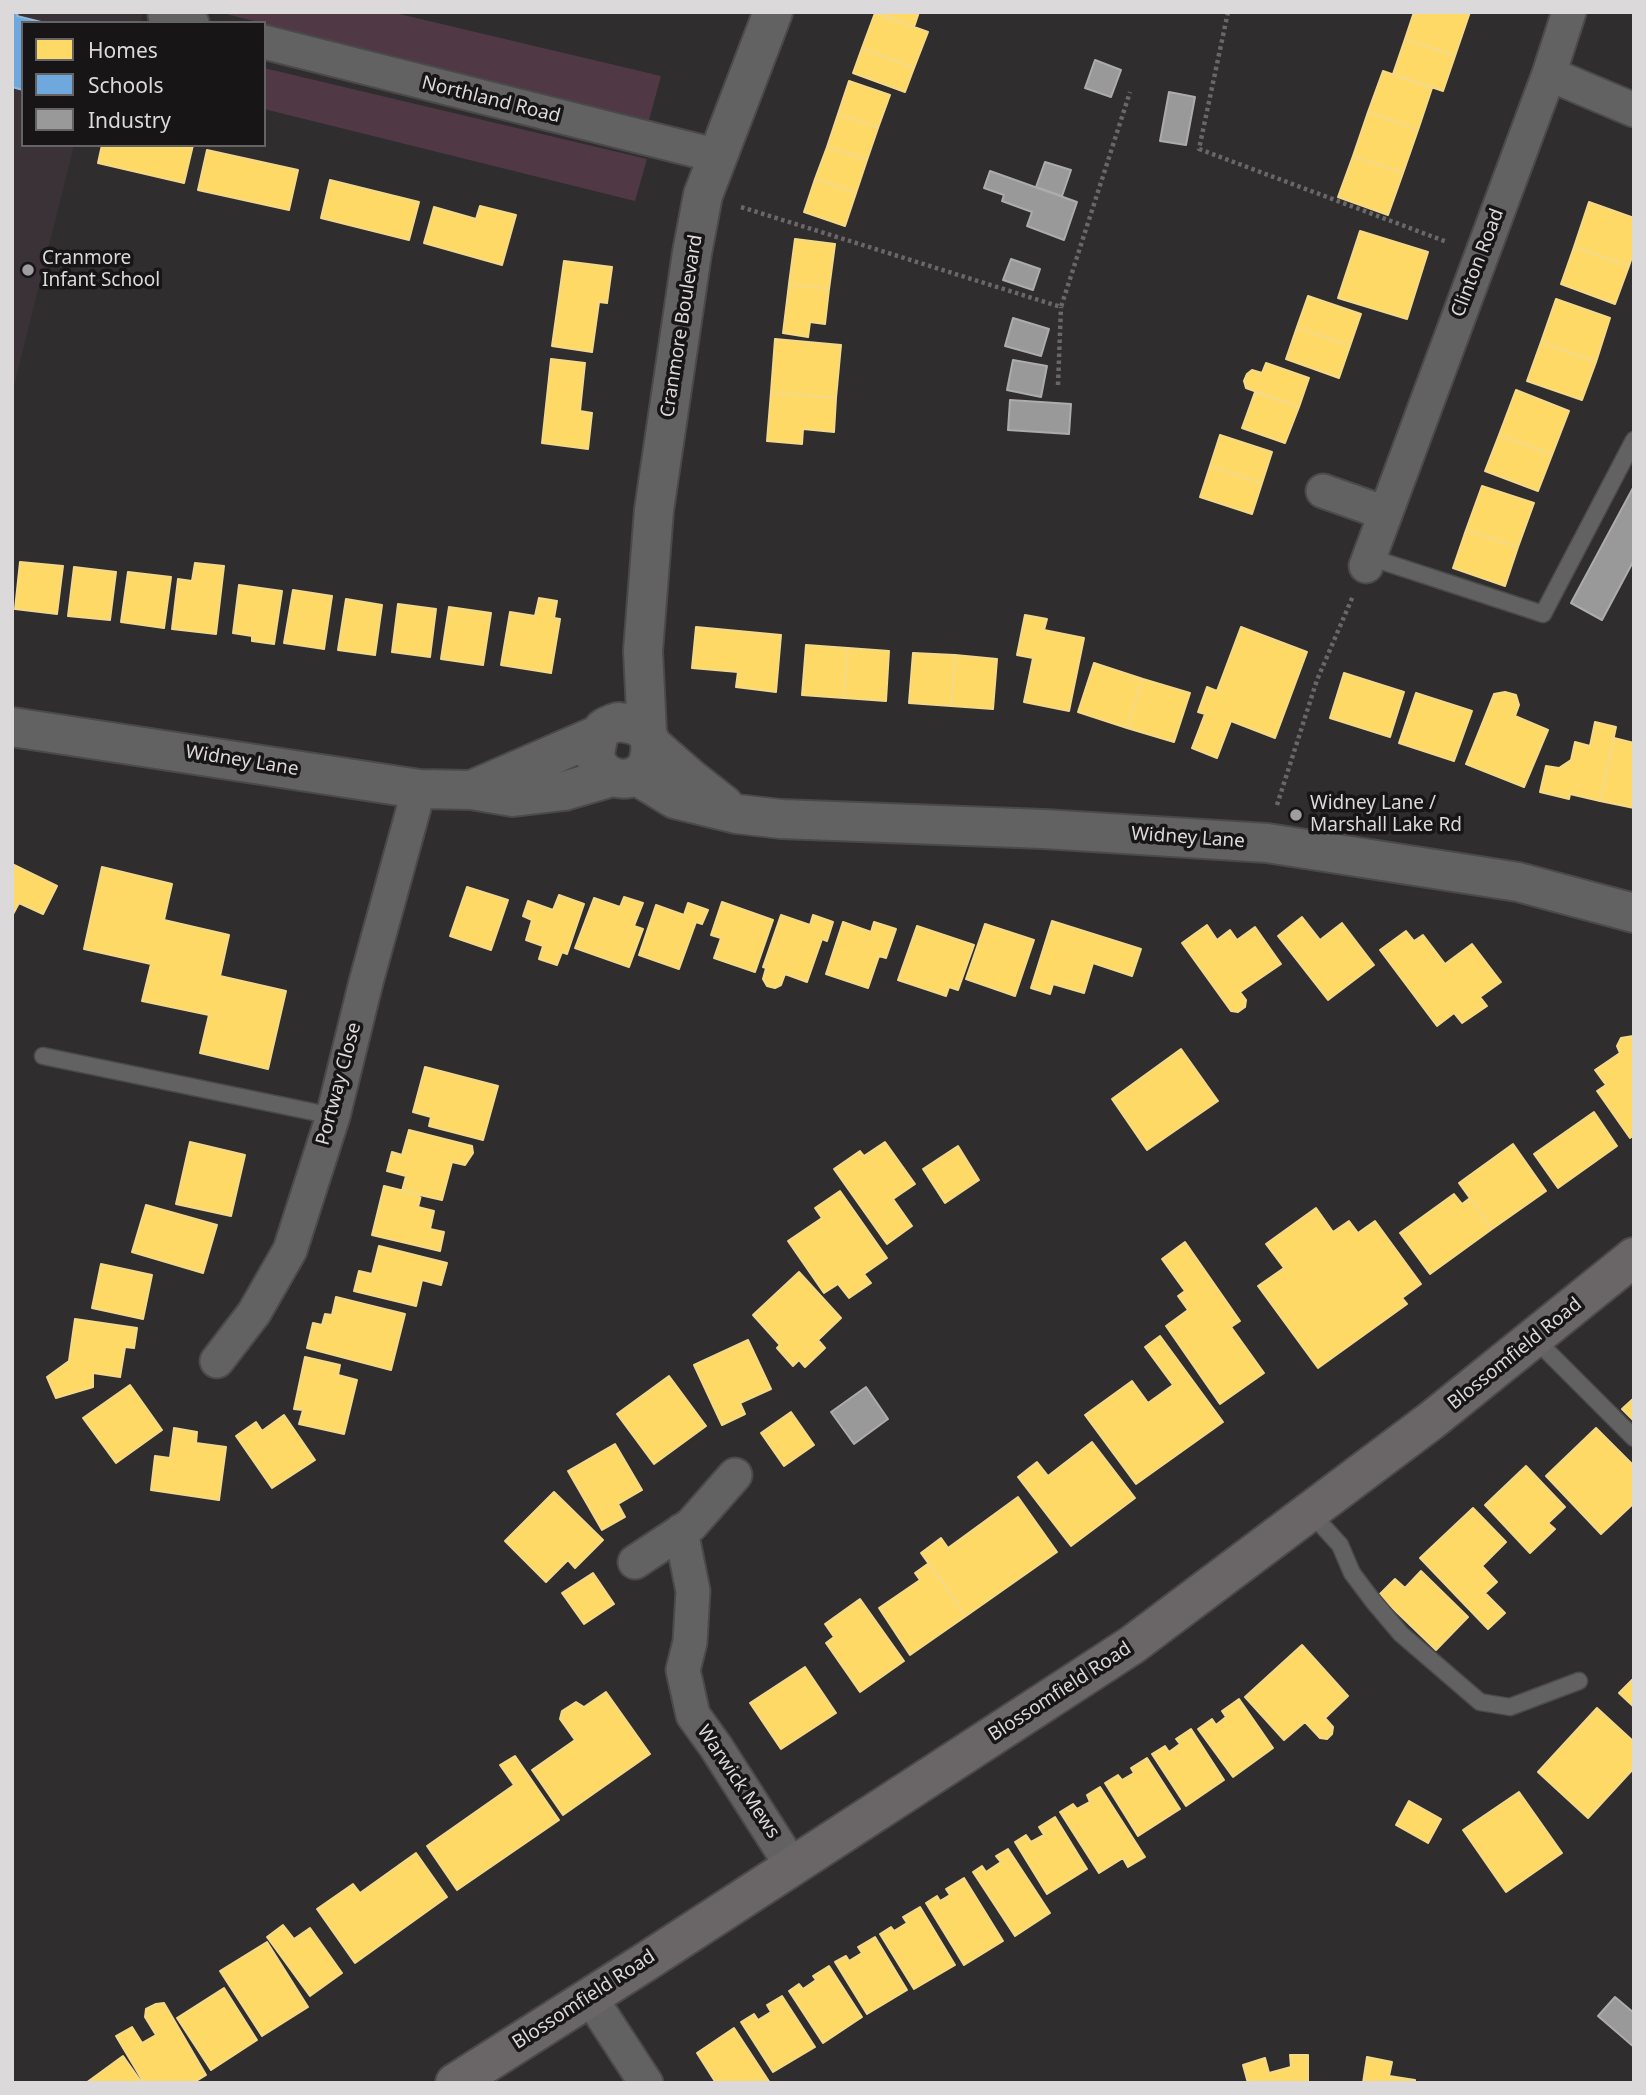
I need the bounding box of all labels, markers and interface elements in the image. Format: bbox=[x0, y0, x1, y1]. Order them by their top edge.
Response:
legend bbox=[21, 21, 266, 147]
text: Homes bbox=[88, 36, 158, 64]
text: Schools bbox=[88, 71, 163, 99]
street label: Northland Road bbox=[419, 72, 563, 128]
text: Industry bbox=[88, 106, 171, 134]
street label: Clinton Road bbox=[1447, 206, 1509, 320]
street label: Cranmore Boulevard bbox=[656, 233, 708, 419]
place label: Cranmore Infant School bbox=[42, 248, 160, 292]
marker: Cranmore Infant School bbox=[20, 262, 36, 278]
street label: Widney Lane bbox=[184, 741, 300, 781]
place label: Widney Lane / Marshall Lake Rd bbox=[1310, 793, 1462, 837]
marker: Widney Lane / Marshall Lake Rd bbox=[1288, 807, 1304, 823]
street label: Widney Lane bbox=[1130, 823, 1246, 853]
street label: Portway Close bbox=[312, 1020, 366, 1148]
street label: Blossomfield Road bbox=[1443, 1293, 1587, 1415]
street label: Blossomfield Road bbox=[984, 1637, 1136, 1747]
street label: Warwick Mews bbox=[692, 1721, 784, 1843]
street label: Blossomfield Road bbox=[508, 1945, 660, 2055]

